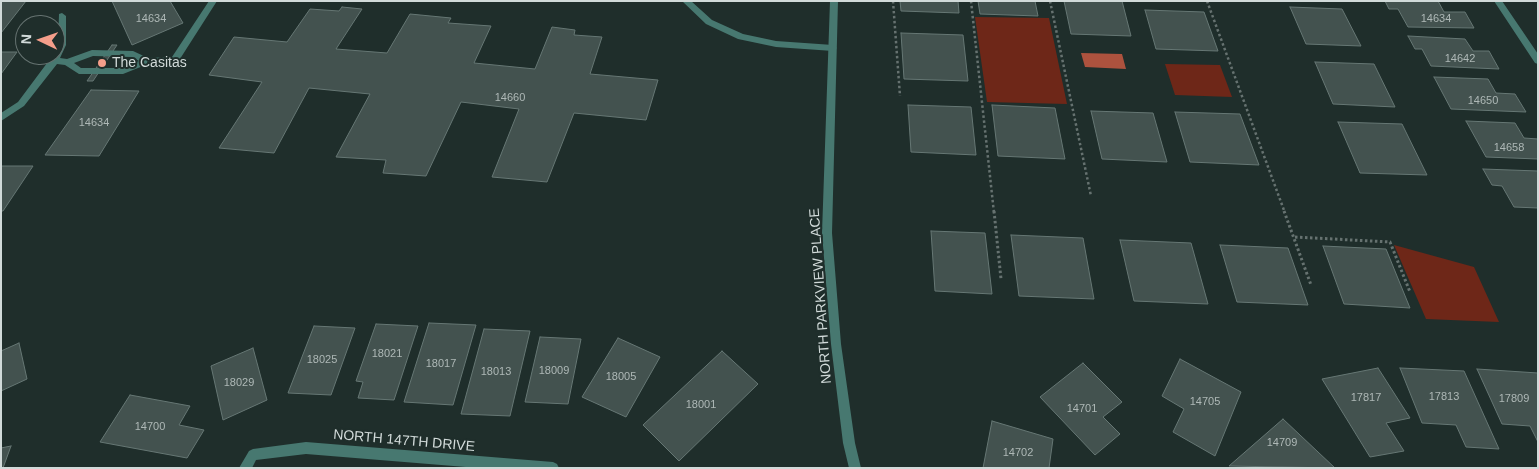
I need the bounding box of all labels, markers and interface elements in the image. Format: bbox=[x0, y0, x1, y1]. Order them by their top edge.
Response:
house number: 14634 bbox=[136, 12, 166, 26]
house number: 14634 bbox=[1421, 12, 1451, 26]
north arrow bbox=[15, 15, 65, 65]
text: N bbox=[18, 34, 34, 45]
house number: 14642 bbox=[1445, 52, 1475, 66]
place label: The Casitas bbox=[112, 55, 187, 71]
marker: The Casitas bbox=[96, 57, 108, 69]
house number: 14660 bbox=[495, 91, 525, 105]
house number: 14650 bbox=[1468, 94, 1498, 108]
house number: 14634 bbox=[79, 116, 109, 130]
house number: 14658 bbox=[1494, 141, 1524, 155]
street label: NORTH PARKVIEW PLACE bbox=[806, 208, 836, 384]
house number: 18021 bbox=[372, 347, 402, 361]
house number: 18025 bbox=[307, 353, 337, 367]
house number: 18017 bbox=[426, 357, 456, 371]
house number: 18009 bbox=[539, 364, 569, 378]
house number: 18013 bbox=[481, 365, 511, 379]
house number: 18005 bbox=[606, 370, 636, 384]
house number: 18029 bbox=[224, 376, 254, 390]
house number: 17813 bbox=[1429, 390, 1459, 404]
house number: 17817 bbox=[1351, 391, 1381, 405]
house number: 17809 bbox=[1499, 392, 1529, 406]
house number: 14705 bbox=[1190, 395, 1220, 409]
house number: 18001 bbox=[686, 398, 716, 412]
house number: 14701 bbox=[1067, 402, 1097, 416]
house number: 14700 bbox=[135, 420, 165, 434]
street label: NORTH 147TH DRIVE bbox=[332, 426, 476, 456]
house number: 14709 bbox=[1267, 436, 1297, 450]
house number: 14702 bbox=[1003, 446, 1033, 460]

